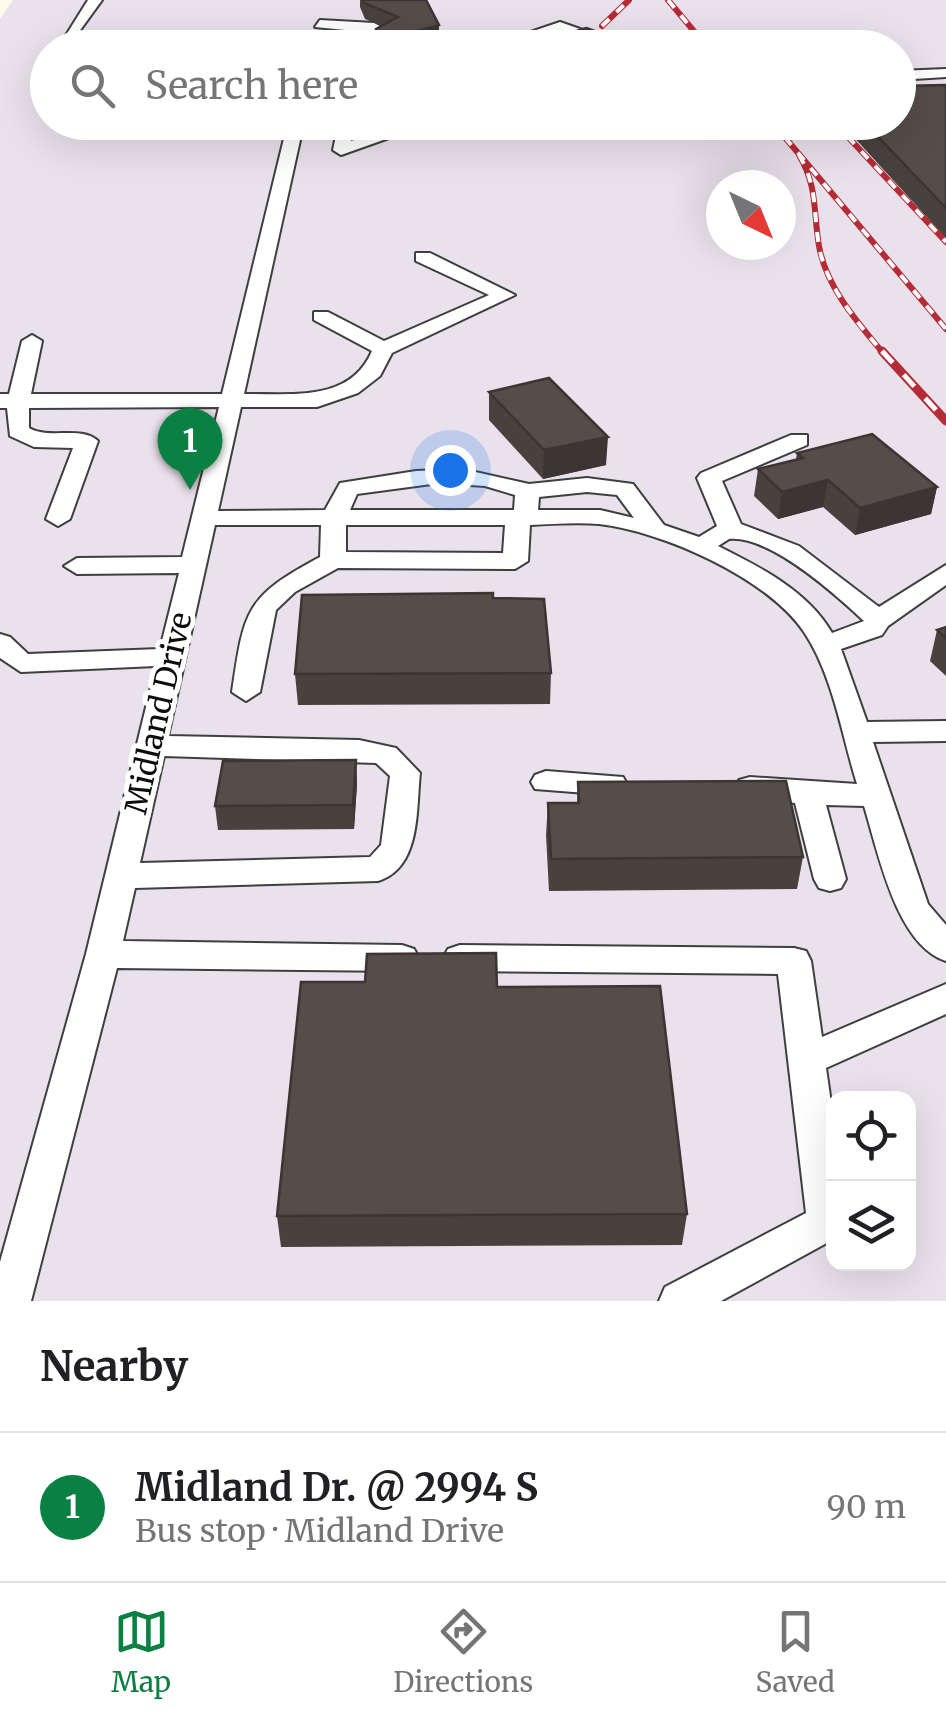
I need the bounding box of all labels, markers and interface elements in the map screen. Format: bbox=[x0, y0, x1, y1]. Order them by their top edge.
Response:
search box bbox=[30, 30, 916, 140]
icon: search bbox=[65, 58, 120, 113]
text: Search here bbox=[145, 62, 358, 109]
north arrow bbox=[706, 170, 796, 260]
pin: 1 bbox=[158, 408, 222, 490]
your location bbox=[425, 445, 476, 496]
street label: Midland Drive bbox=[116, 608, 200, 818]
map controls bbox=[826, 1091, 916, 1271]
button: locate bbox=[826, 1091, 916, 1181]
button: layers bbox=[826, 1181, 916, 1271]
text: Nearby bbox=[40, 1340, 188, 1392]
text: Midland Dr. @ 2994 S bbox=[135, 1464, 538, 1511]
text: 1 bbox=[65, 1487, 80, 1527]
text: 90 m bbox=[827, 1487, 906, 1527]
text: Bus stop · Midland Drive bbox=[135, 1511, 504, 1551]
tab: Map bbox=[111, 1604, 171, 1700]
tab: Directions bbox=[393, 1604, 533, 1700]
tab: Saved bbox=[755, 1604, 835, 1700]

